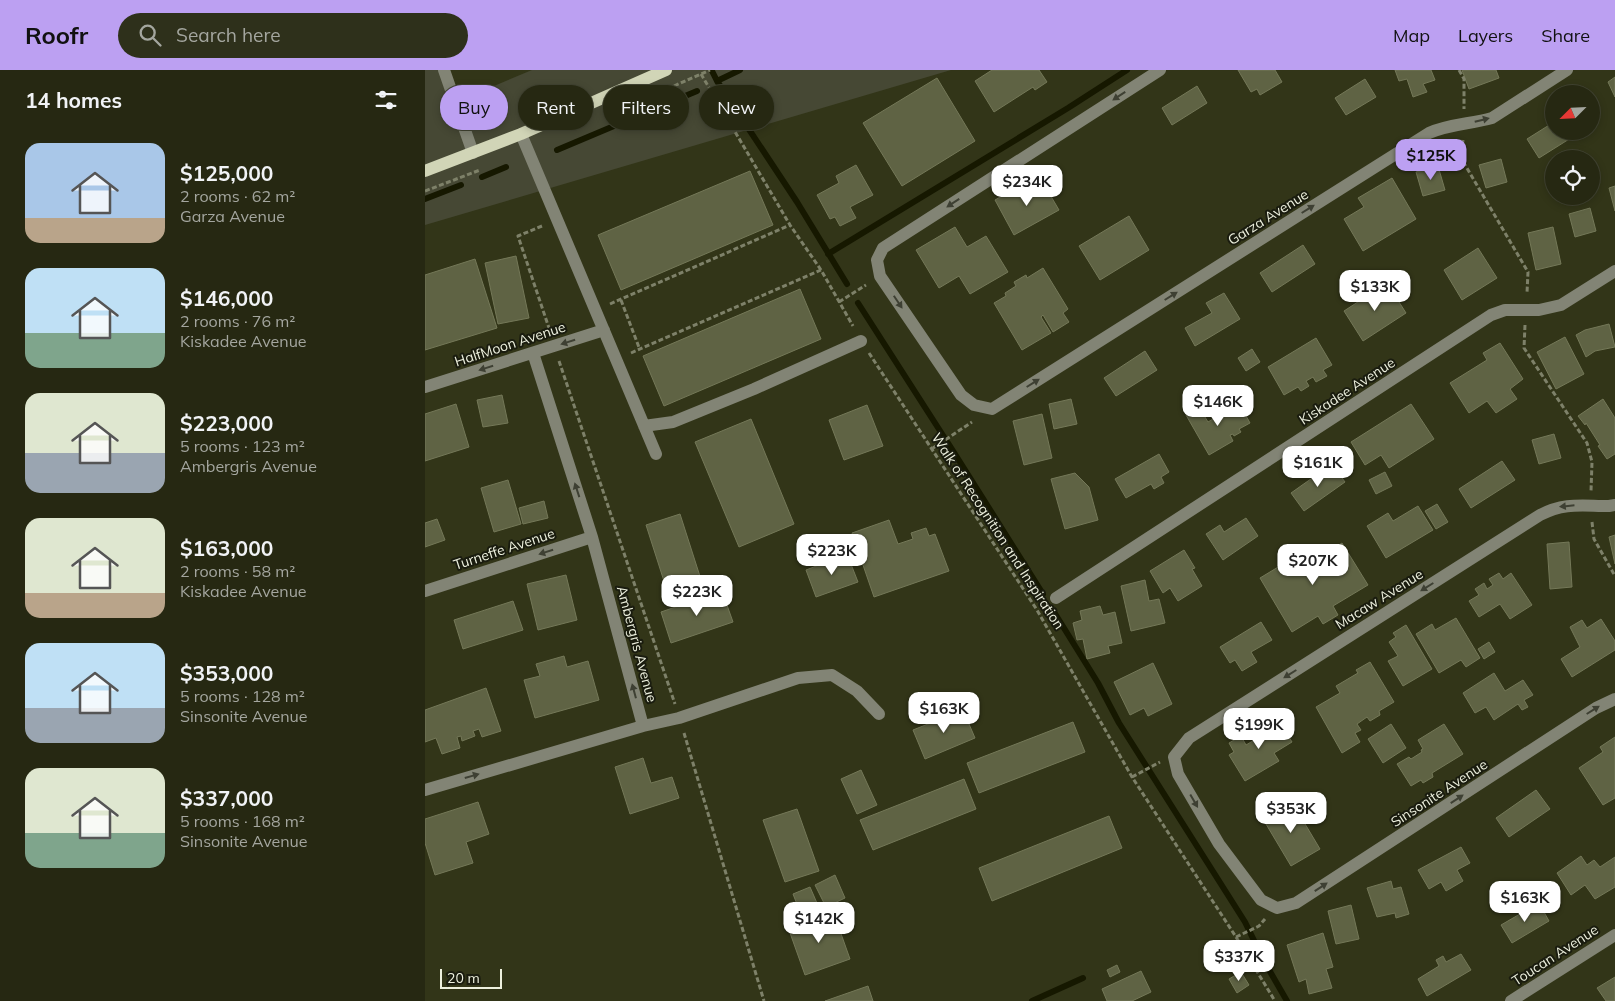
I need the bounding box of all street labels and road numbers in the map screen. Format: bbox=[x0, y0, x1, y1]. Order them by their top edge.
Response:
street label: Garza Avenue bbox=[1224, 185, 1312, 249]
street label: HalfMoon Avenue bbox=[452, 318, 568, 370]
street label: Kiskadee Avenue bbox=[1296, 353, 1398, 429]
street label: Walk of Recognition and Inspiration bbox=[928, 429, 1068, 633]
street label: Turneffe Avenue bbox=[451, 524, 557, 574]
street label: Macaw Avenue bbox=[1332, 565, 1426, 633]
street label: Ambergris Avenue bbox=[613, 584, 661, 704]
street label: Sinsonite Avenue bbox=[1387, 755, 1491, 831]
street label: Toucan Avenue bbox=[1508, 920, 1602, 990]

